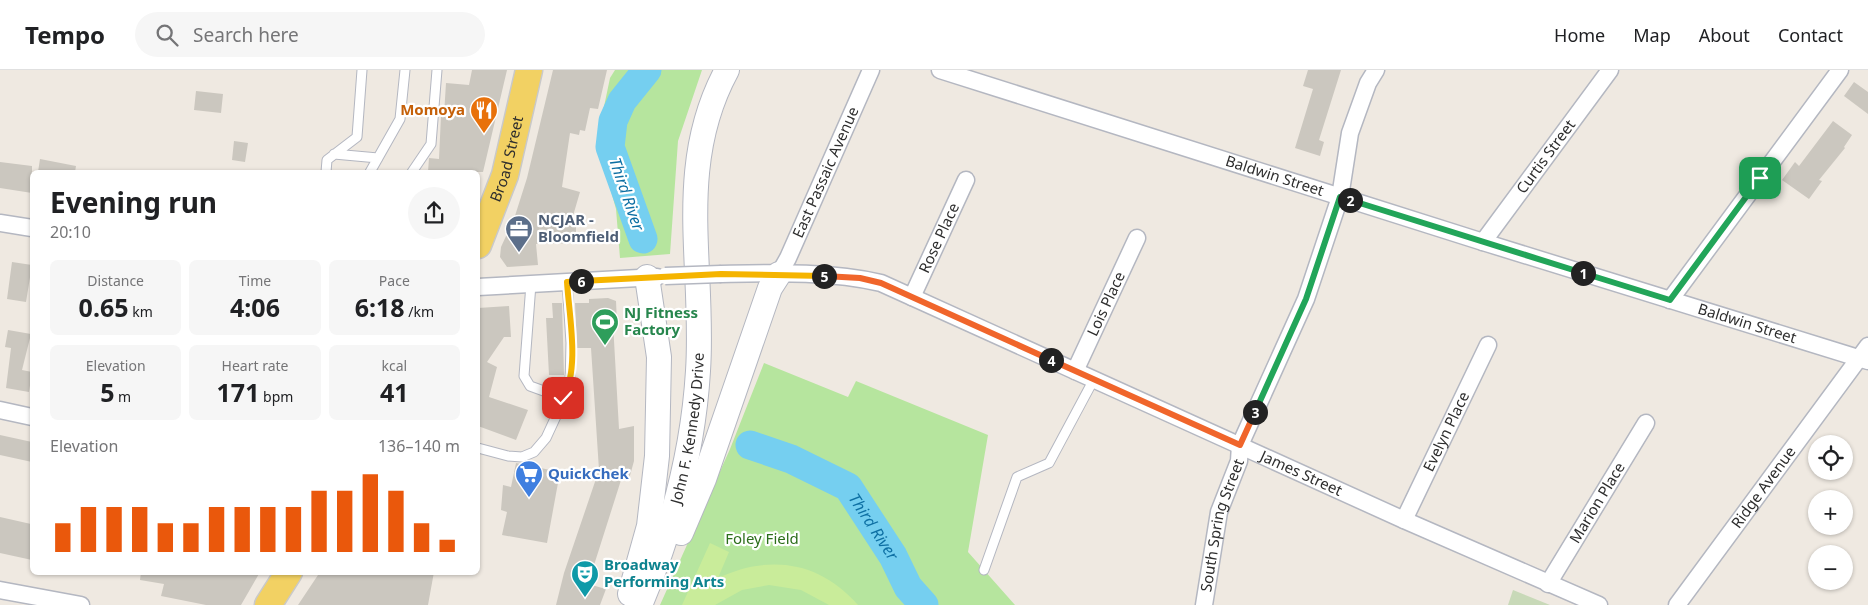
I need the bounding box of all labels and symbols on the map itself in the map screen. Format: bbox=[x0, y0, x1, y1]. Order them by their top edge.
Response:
restaurant icon: Momoya bbox=[469, 95, 499, 134]
place label: Momoya bbox=[400, 99, 465, 119]
street label: East Passaic Avenue bbox=[787, 103, 863, 241]
street label: Broad Street bbox=[485, 113, 527, 205]
street label: Curtis Street bbox=[1511, 115, 1579, 197]
street label: Baldwin Street bbox=[1223, 150, 1327, 200]
water label: Third River bbox=[604, 154, 650, 234]
pin bbox=[1739, 157, 1781, 199]
pin: 2 bbox=[1338, 188, 1362, 212]
street label: Rose Place bbox=[914, 199, 963, 276]
place label: NCJAR - Bloomfield bbox=[538, 209, 619, 246]
office icon: NCJAR - Bloomfield bbox=[504, 214, 534, 253]
pin: 1 bbox=[1570, 260, 1596, 286]
pin: 5 bbox=[812, 264, 836, 288]
pin: 6 bbox=[568, 268, 594, 294]
street label: Lois Place bbox=[1082, 268, 1129, 339]
street label: Baldwin Street bbox=[1696, 298, 1800, 347]
place label: NJ Fitness Factory bbox=[624, 302, 698, 339]
sports icon: NJ Fitness Factory bbox=[590, 307, 620, 346]
pin: 4 bbox=[1038, 348, 1064, 372]
street label: John F. Kennedy Drive bbox=[665, 352, 708, 508]
pin bbox=[542, 377, 584, 419]
street label: Evelyn Place bbox=[1418, 388, 1473, 474]
pin: 3 bbox=[1242, 400, 1268, 424]
street label: Ridge Avenue bbox=[1726, 442, 1800, 532]
street label: James Street bbox=[1256, 444, 1346, 500]
street label: South Spring Street bbox=[1195, 455, 1248, 593]
street label: Marion Place bbox=[1564, 458, 1629, 547]
supermarket icon: QuickChek bbox=[514, 459, 544, 498]
place label: QuickChek bbox=[548, 463, 629, 483]
water label: Third River bbox=[844, 489, 904, 565]
park label: Foley Field bbox=[725, 528, 799, 548]
place label: Broadway Performing Arts bbox=[604, 554, 724, 591]
theatre icon: Broadway Performing Arts bbox=[570, 559, 600, 598]

